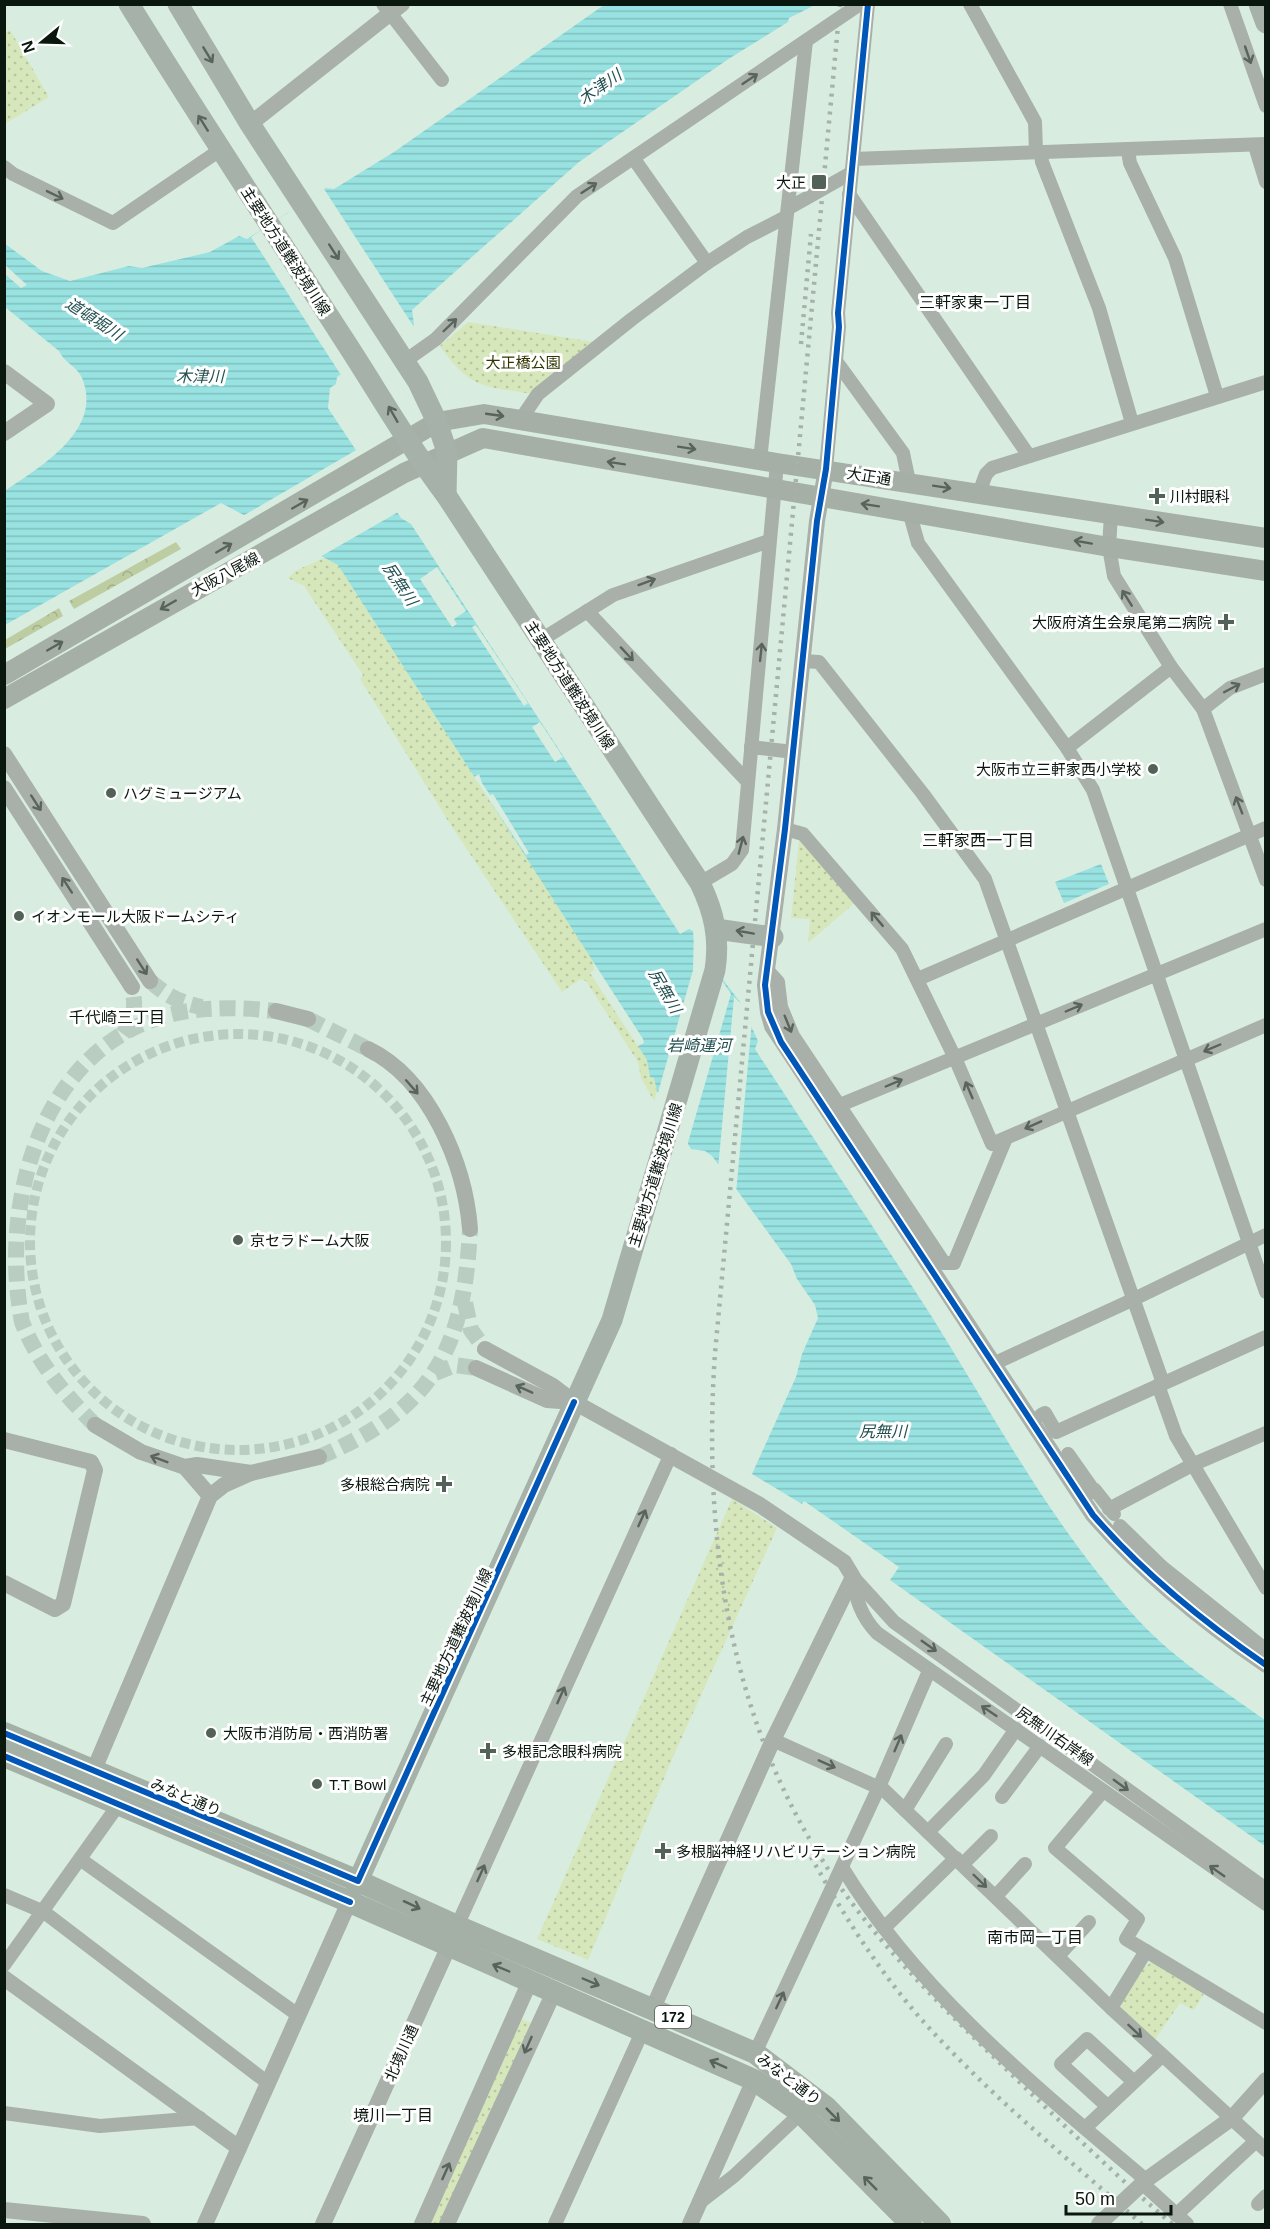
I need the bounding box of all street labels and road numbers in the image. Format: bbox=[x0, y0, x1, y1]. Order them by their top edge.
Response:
street label: 主要地方道難波境川線 bbox=[238, 183, 334, 319]
street label: 大正通 bbox=[845, 464, 893, 488]
street label: 大阪八尾線 bbox=[188, 549, 262, 599]
street label: 主要地方道難波境川線 bbox=[522, 617, 618, 753]
street label: 主要地方道難波境川線 bbox=[625, 1101, 685, 1249]
street label: 主要地方道難波境川線 bbox=[417, 1565, 495, 1709]
street label: 尻無川右岸線 bbox=[1013, 1703, 1097, 1769]
street label: みなと通り bbox=[148, 1775, 224, 1819]
road number: 172 bbox=[655, 2006, 691, 2028]
street label: 北境川通 bbox=[381, 2022, 421, 2084]
street label: みなと通り bbox=[754, 2050, 824, 2108]

